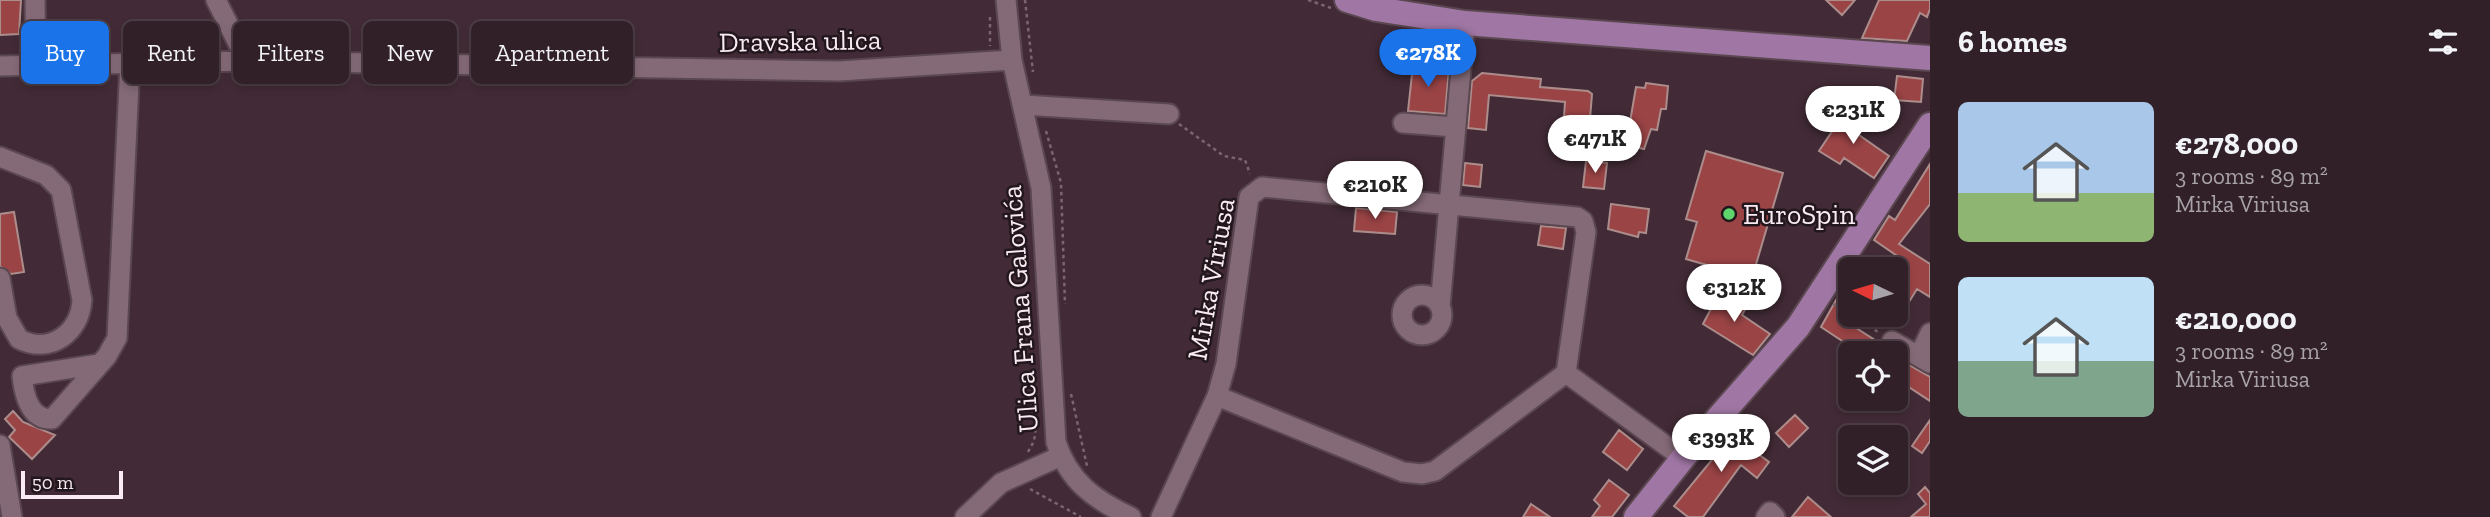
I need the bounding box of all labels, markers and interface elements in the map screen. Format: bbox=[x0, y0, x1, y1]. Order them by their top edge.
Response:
chip: Buy bbox=[21, 21, 109, 84]
chip: Rent bbox=[123, 21, 219, 84]
chip: Filters bbox=[233, 21, 349, 84]
chip: New bbox=[363, 21, 457, 84]
chip: Apartment bbox=[471, 21, 633, 84]
street label: Dravska ulica bbox=[718, 23, 882, 59]
icon: filters bbox=[2424, 23, 2462, 61]
text: 6 homes bbox=[1958, 24, 2067, 60]
pin: €278K bbox=[1379, 29, 1477, 89]
text: €278K bbox=[1395, 38, 1461, 66]
pin: €231K bbox=[1804, 86, 1902, 146]
text: €231K bbox=[1821, 95, 1885, 123]
pin: €471K bbox=[1546, 116, 1644, 175]
text: €471K bbox=[1564, 124, 1626, 152]
text: €278,000 bbox=[2175, 126, 2298, 162]
icon: home bbox=[2014, 130, 2098, 214]
pin: €210K bbox=[1326, 162, 1424, 221]
text: 3 rooms · 89 m² bbox=[2175, 162, 2328, 190]
text: €210K bbox=[1343, 170, 1407, 198]
street label: Ulica Frana Galovića bbox=[995, 184, 1045, 434]
text: Mirka Viriusa bbox=[2175, 190, 2310, 218]
street label: Mirka Viriusa bbox=[1180, 195, 1242, 363]
place label: EuroSpin bbox=[1743, 198, 1855, 231]
marker: EuroSpin bbox=[1721, 206, 1737, 222]
north arrow bbox=[1838, 257, 1908, 327]
map controls bbox=[1838, 257, 1908, 495]
pin: €312K bbox=[1685, 264, 1783, 324]
text: €312K bbox=[1702, 273, 1766, 301]
text: €210,000 bbox=[2175, 301, 2297, 337]
icon: home bbox=[2014, 305, 2098, 389]
text: 3 rooms · 89 m² bbox=[2175, 337, 2328, 365]
button: locate bbox=[1838, 341, 1908, 411]
text: Mirka Viriusa bbox=[2175, 365, 2310, 393]
pin: €393K bbox=[1672, 414, 1770, 474]
text: €393K bbox=[1688, 423, 1754, 451]
button: layers bbox=[1838, 425, 1908, 495]
scale bar bbox=[21, 468, 122, 500]
text: 50 m bbox=[32, 471, 73, 494]

